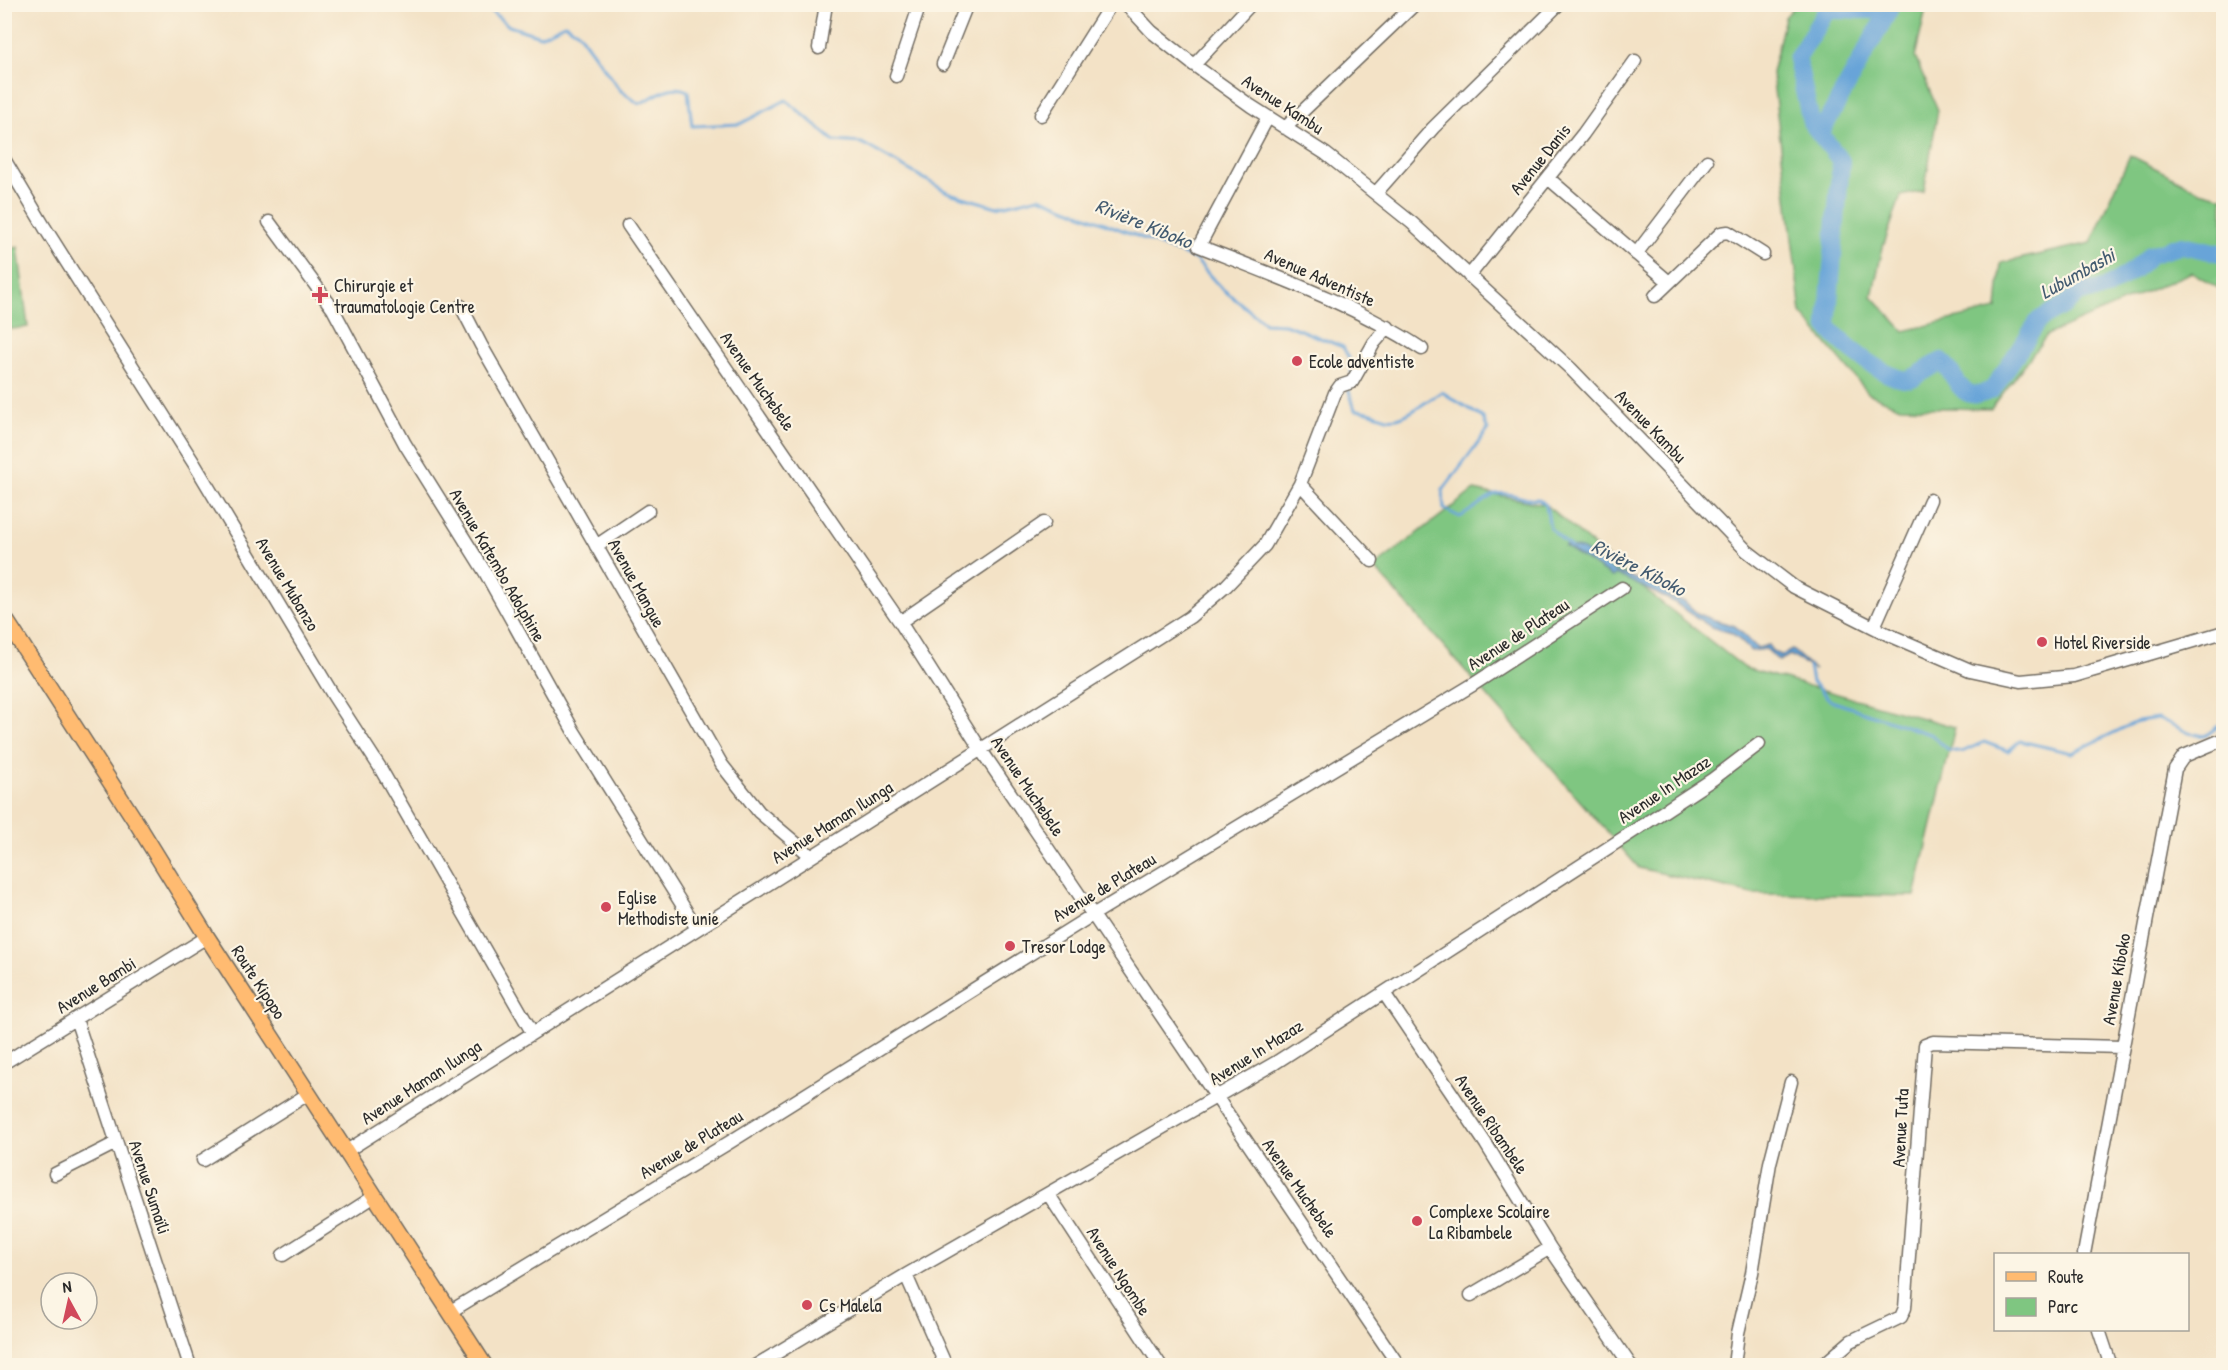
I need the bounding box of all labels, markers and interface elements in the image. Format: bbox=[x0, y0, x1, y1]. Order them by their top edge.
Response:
street label: Avenue Kambu bbox=[1237, 68, 1329, 140]
street label: Avenue Danis bbox=[1504, 118, 1576, 200]
water label: Rivière Kiboko bbox=[1092, 191, 1198, 255]
water label: Lubumbashi bbox=[2035, 240, 2122, 305]
street label: Avenue Adventiste bbox=[1261, 241, 1379, 313]
place label: Chirurgie et traumatologie Centre bbox=[334, 273, 475, 319]
marker: Chirurgie et traumatologie Centre bbox=[311, 286, 329, 304]
street label: Avenue Muchebele bbox=[715, 326, 801, 436]
place label: Ecole adventiste bbox=[1309, 349, 1414, 374]
marker: Ecole adventiste bbox=[1290, 354, 1304, 368]
street label: Avenue Kambu bbox=[1610, 384, 1692, 468]
street label: Avenue Katembo Adolphine bbox=[444, 484, 552, 646]
street label: Avenue Mubanzo bbox=[250, 532, 326, 636]
water label: Rivière Kiboko bbox=[1587, 532, 1692, 603]
street label: Avenue Mangue bbox=[602, 534, 672, 632]
street label: Avenue de Plateau bbox=[1462, 592, 1574, 676]
place label: Hotel Riverside bbox=[2054, 630, 2151, 655]
marker: Hotel Riverside bbox=[2035, 635, 2049, 649]
street label: Avenue Muchebele bbox=[985, 731, 1071, 841]
street label: Avenue In Mazaz bbox=[1613, 749, 1715, 829]
street label: Avenue Maman Ilunga bbox=[767, 775, 897, 869]
street label: Avenue de Plateau bbox=[1048, 846, 1160, 928]
place label: Eglise Methodiste unie bbox=[618, 885, 719, 931]
marker: Eglise Methodiste unie bbox=[599, 900, 613, 914]
street label: Avenue Kiboko bbox=[2096, 931, 2136, 1027]
place label: Tresor Lodge bbox=[1022, 934, 1106, 959]
marker: Tresor Lodge bbox=[1003, 939, 1017, 953]
street label: Route Kipopo bbox=[226, 940, 292, 1024]
street label: Avenue Bambi bbox=[51, 951, 141, 1019]
street label: Avenue In Mazaz bbox=[1204, 1013, 1308, 1091]
street label: Avenue Maman Ilunga bbox=[356, 1034, 486, 1130]
street label: Avenue Ribambele bbox=[1449, 1069, 1535, 1179]
street label: Avenue Tuta bbox=[1885, 1088, 1915, 1168]
street label: Avenue de Plateau bbox=[635, 1103, 747, 1185]
street label: Avenue Muchebele bbox=[1257, 1133, 1343, 1243]
street label: Avenue Sumaïli bbox=[123, 1137, 177, 1237]
place label: Complexe Scolaire La Ribambele bbox=[1429, 1199, 1550, 1245]
marker: Complexe Scolaire La Ribambele bbox=[1410, 1214, 1424, 1228]
street label: Avenue Ngombe bbox=[1081, 1222, 1157, 1320]
legend bbox=[1994, 1253, 2189, 1331]
text: Route bbox=[2048, 1264, 2084, 1289]
north arrow bbox=[39, 1271, 99, 1331]
text: N bbox=[61, 1275, 73, 1298]
place label: Cs Malela bbox=[819, 1293, 882, 1318]
text: Parc bbox=[2048, 1294, 2078, 1319]
marker: Cs Malela bbox=[800, 1298, 814, 1312]

